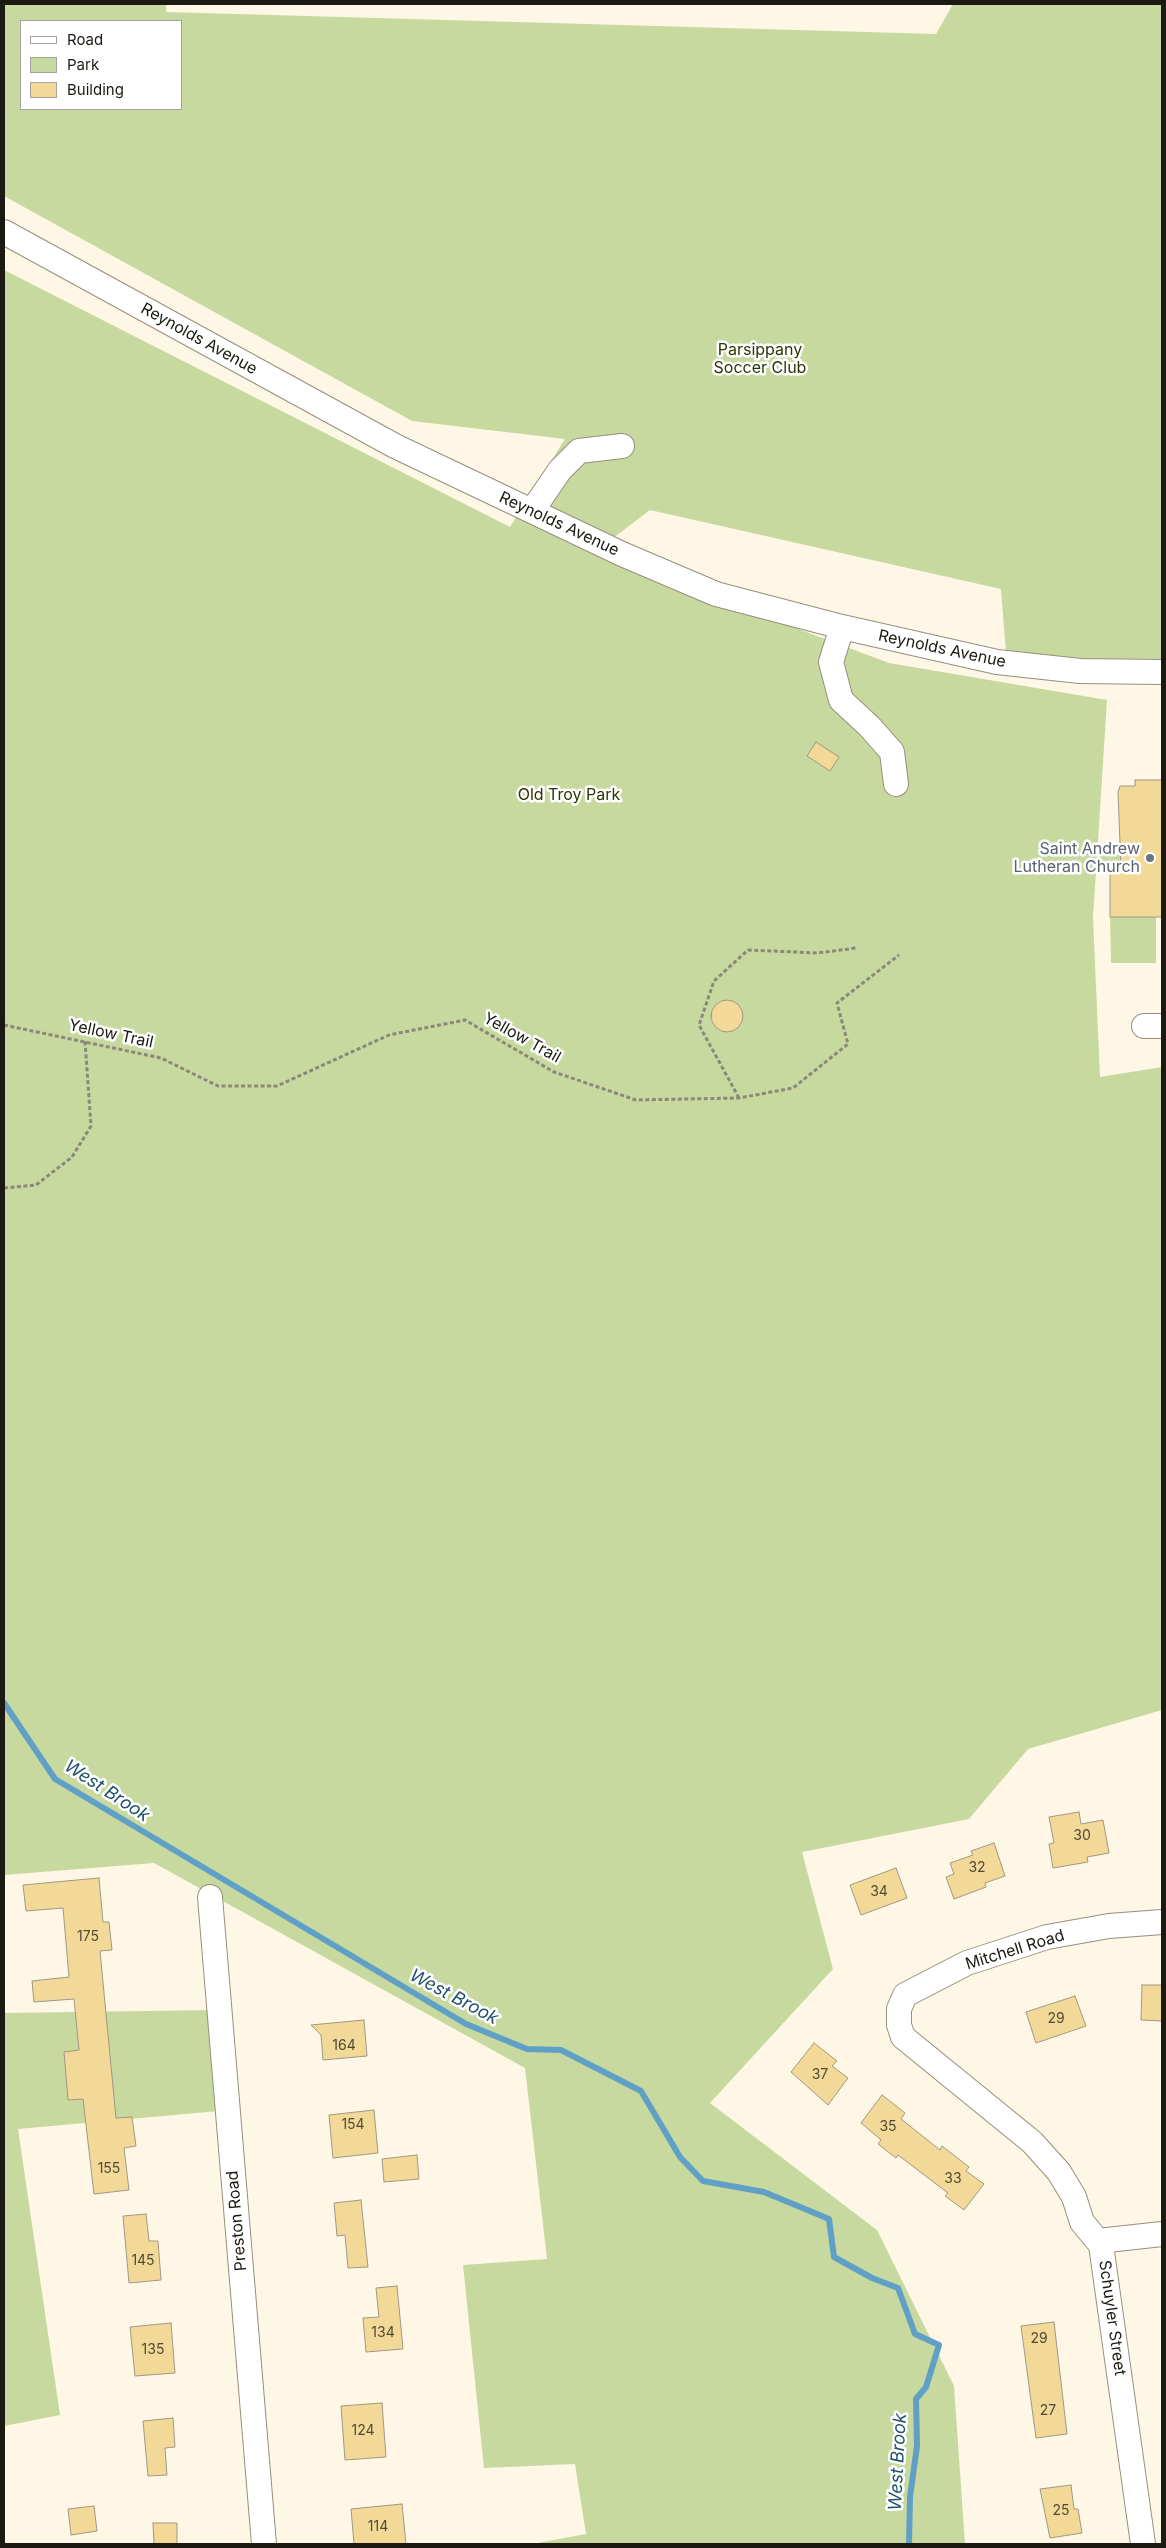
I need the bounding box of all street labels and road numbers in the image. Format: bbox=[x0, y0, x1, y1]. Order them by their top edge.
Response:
street label: Reynolds Avenue bbox=[138, 299, 260, 379]
street label: Reynolds Avenue bbox=[496, 488, 622, 560]
street label: Reynolds Avenue bbox=[876, 626, 1008, 672]
street label: Yellow Trail bbox=[480, 1009, 564, 1067]
street label: Yellow Trail bbox=[67, 1016, 155, 1052]
street label: Mitchell Road bbox=[963, 1926, 1067, 1974]
street label: Preston Road bbox=[223, 2170, 251, 2272]
street label: Schuyler Street bbox=[1094, 2259, 1130, 2377]

